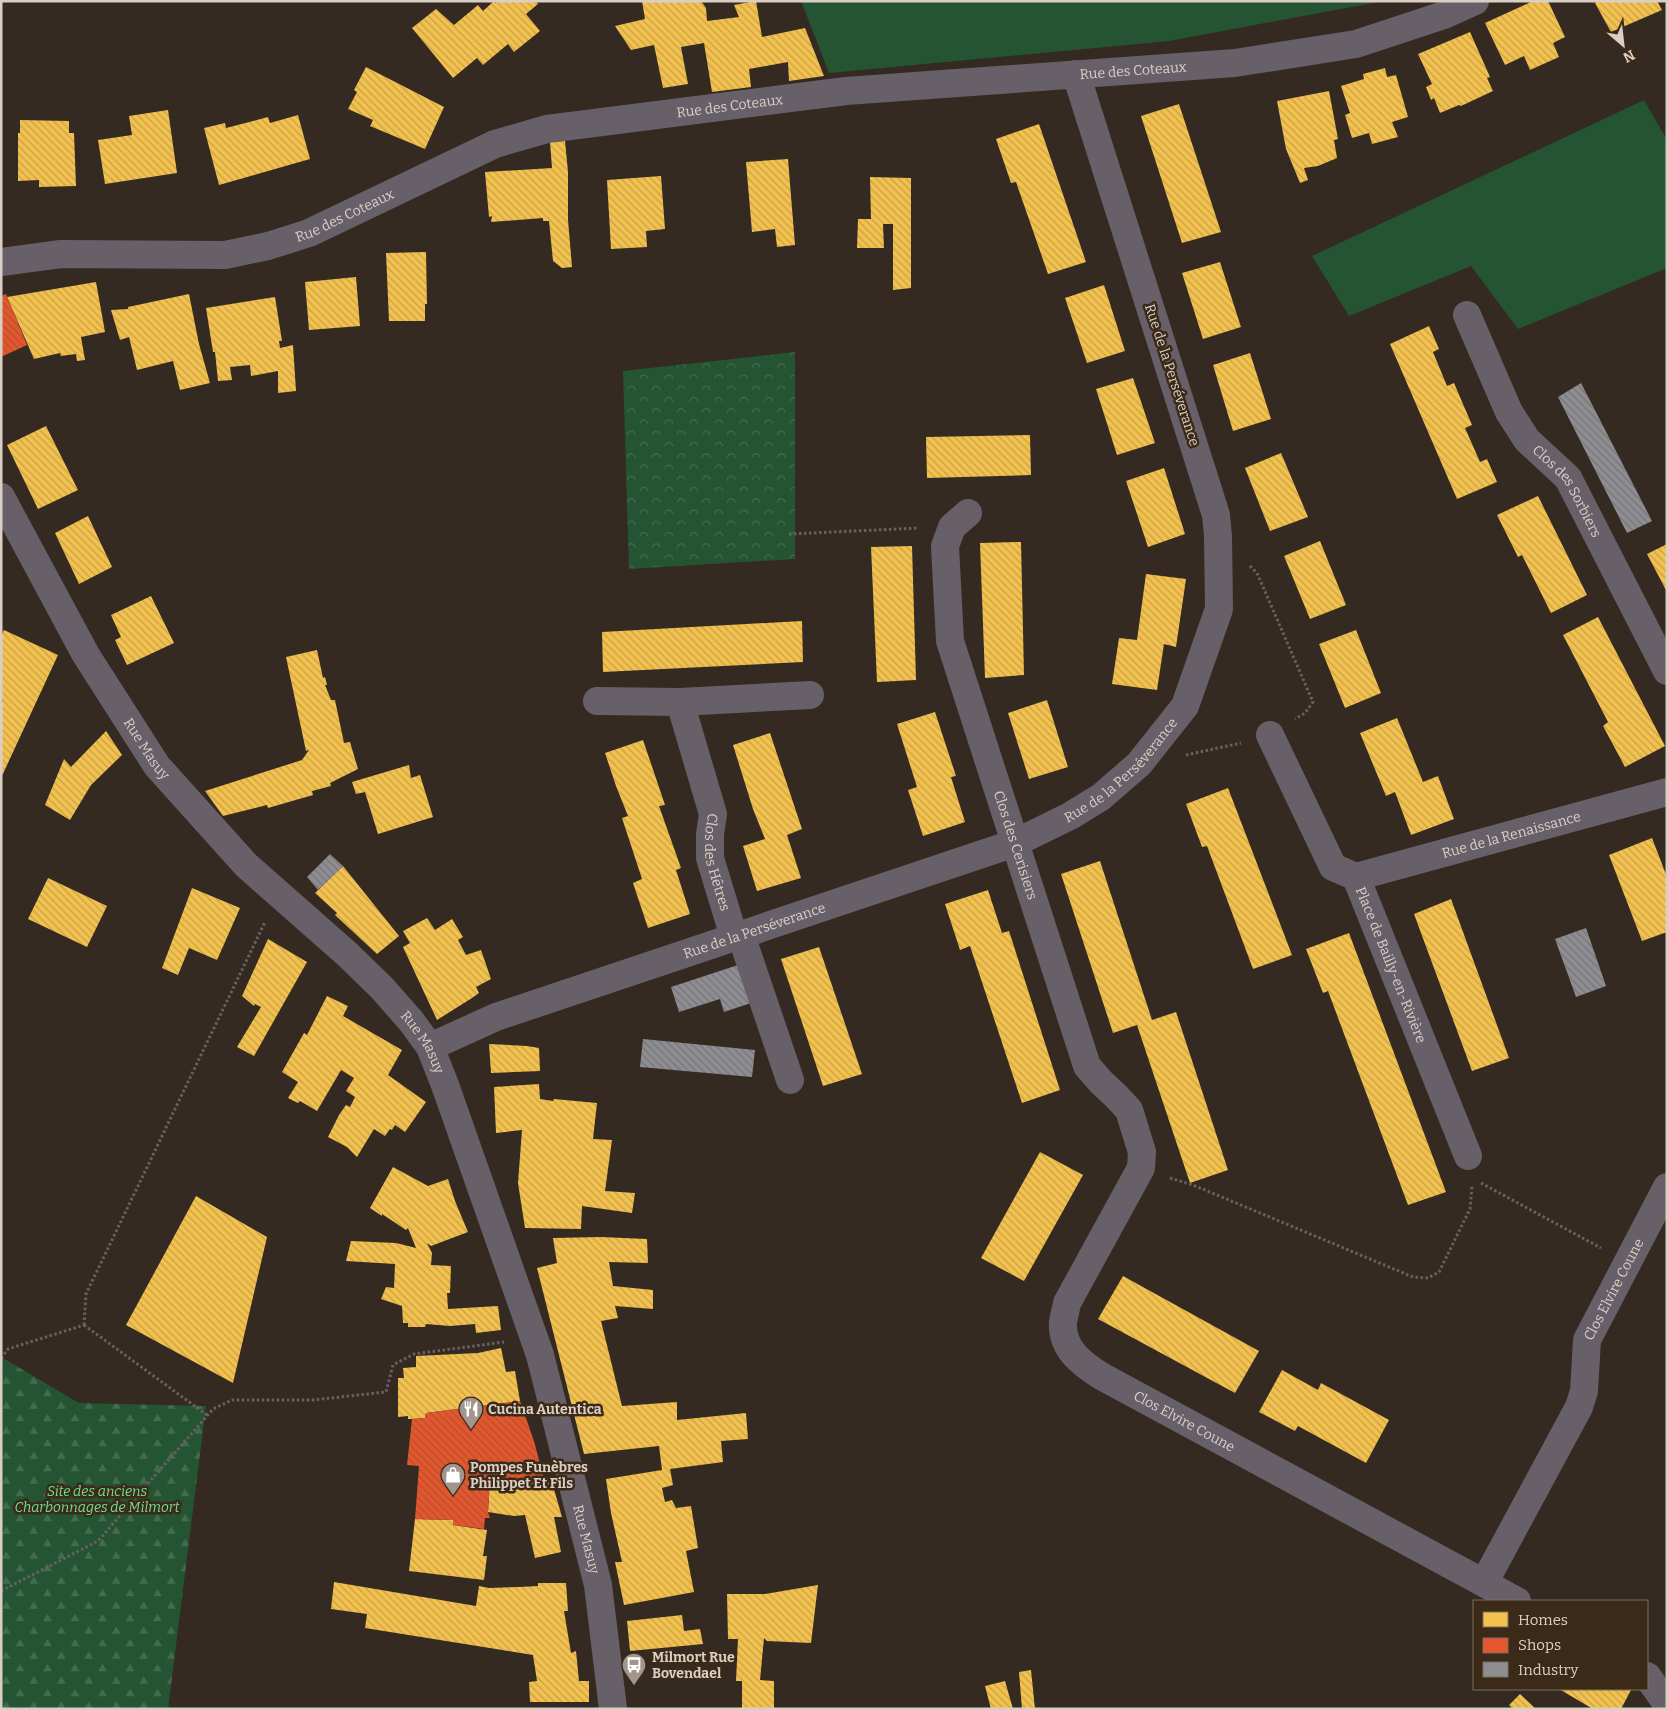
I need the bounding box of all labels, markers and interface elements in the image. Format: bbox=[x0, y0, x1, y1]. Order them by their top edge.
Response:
north arrow bbox=[1598, 20, 1648, 70]
text: N bbox=[1620, 46, 1638, 66]
street label: Rue des Coteaux bbox=[1079, 58, 1187, 83]
street label: Rue des Coteaux bbox=[676, 91, 784, 121]
street label: Rue des Coteaux bbox=[293, 185, 397, 245]
street label: Rue de la Perséverance bbox=[1141, 302, 1203, 448]
street label: Clos des Sorbiers bbox=[1529, 441, 1605, 540]
street label: Rue de la Perséverance bbox=[1061, 714, 1181, 826]
street label: Rue Masuy bbox=[120, 715, 174, 783]
street label: Clos des Cerisiers bbox=[990, 788, 1041, 902]
street label: Rue de la Renaissance bbox=[1440, 807, 1583, 862]
street label: Clos des Hêtres bbox=[702, 812, 734, 913]
street label: Place de Bailly-en-Rivière bbox=[1352, 884, 1430, 1045]
street label: Rue de la Perséverance bbox=[681, 899, 828, 962]
street label: Rue Masuy bbox=[397, 1007, 448, 1076]
street label: Clos Elvire Coune bbox=[1580, 1236, 1647, 1343]
street label: Clos Elvire Coune bbox=[1131, 1387, 1238, 1455]
restaurant icon: Cucina Autentica bbox=[458, 1396, 484, 1430]
place label: Cucina Autentica bbox=[488, 1401, 602, 1418]
place label: Pompes Funèbres Philippet Et Fils bbox=[470, 1459, 588, 1492]
shop icon: Pompes Funèbres Philippet Et Fils bbox=[440, 1462, 466, 1496]
park label: Site des anciens Charbonnages de Milmort bbox=[15, 1483, 180, 1516]
street label: Rue Masuy bbox=[570, 1503, 603, 1576]
legend bbox=[1473, 1600, 1648, 1690]
text: Homes bbox=[1518, 1611, 1568, 1629]
text: Shops bbox=[1518, 1636, 1561, 1654]
place label: Milmort Rue Bovendael bbox=[652, 1649, 735, 1682]
bus stop icon: Milmort Rue Bovendael bbox=[621, 1652, 647, 1686]
text: Industry bbox=[1518, 1661, 1578, 1679]

